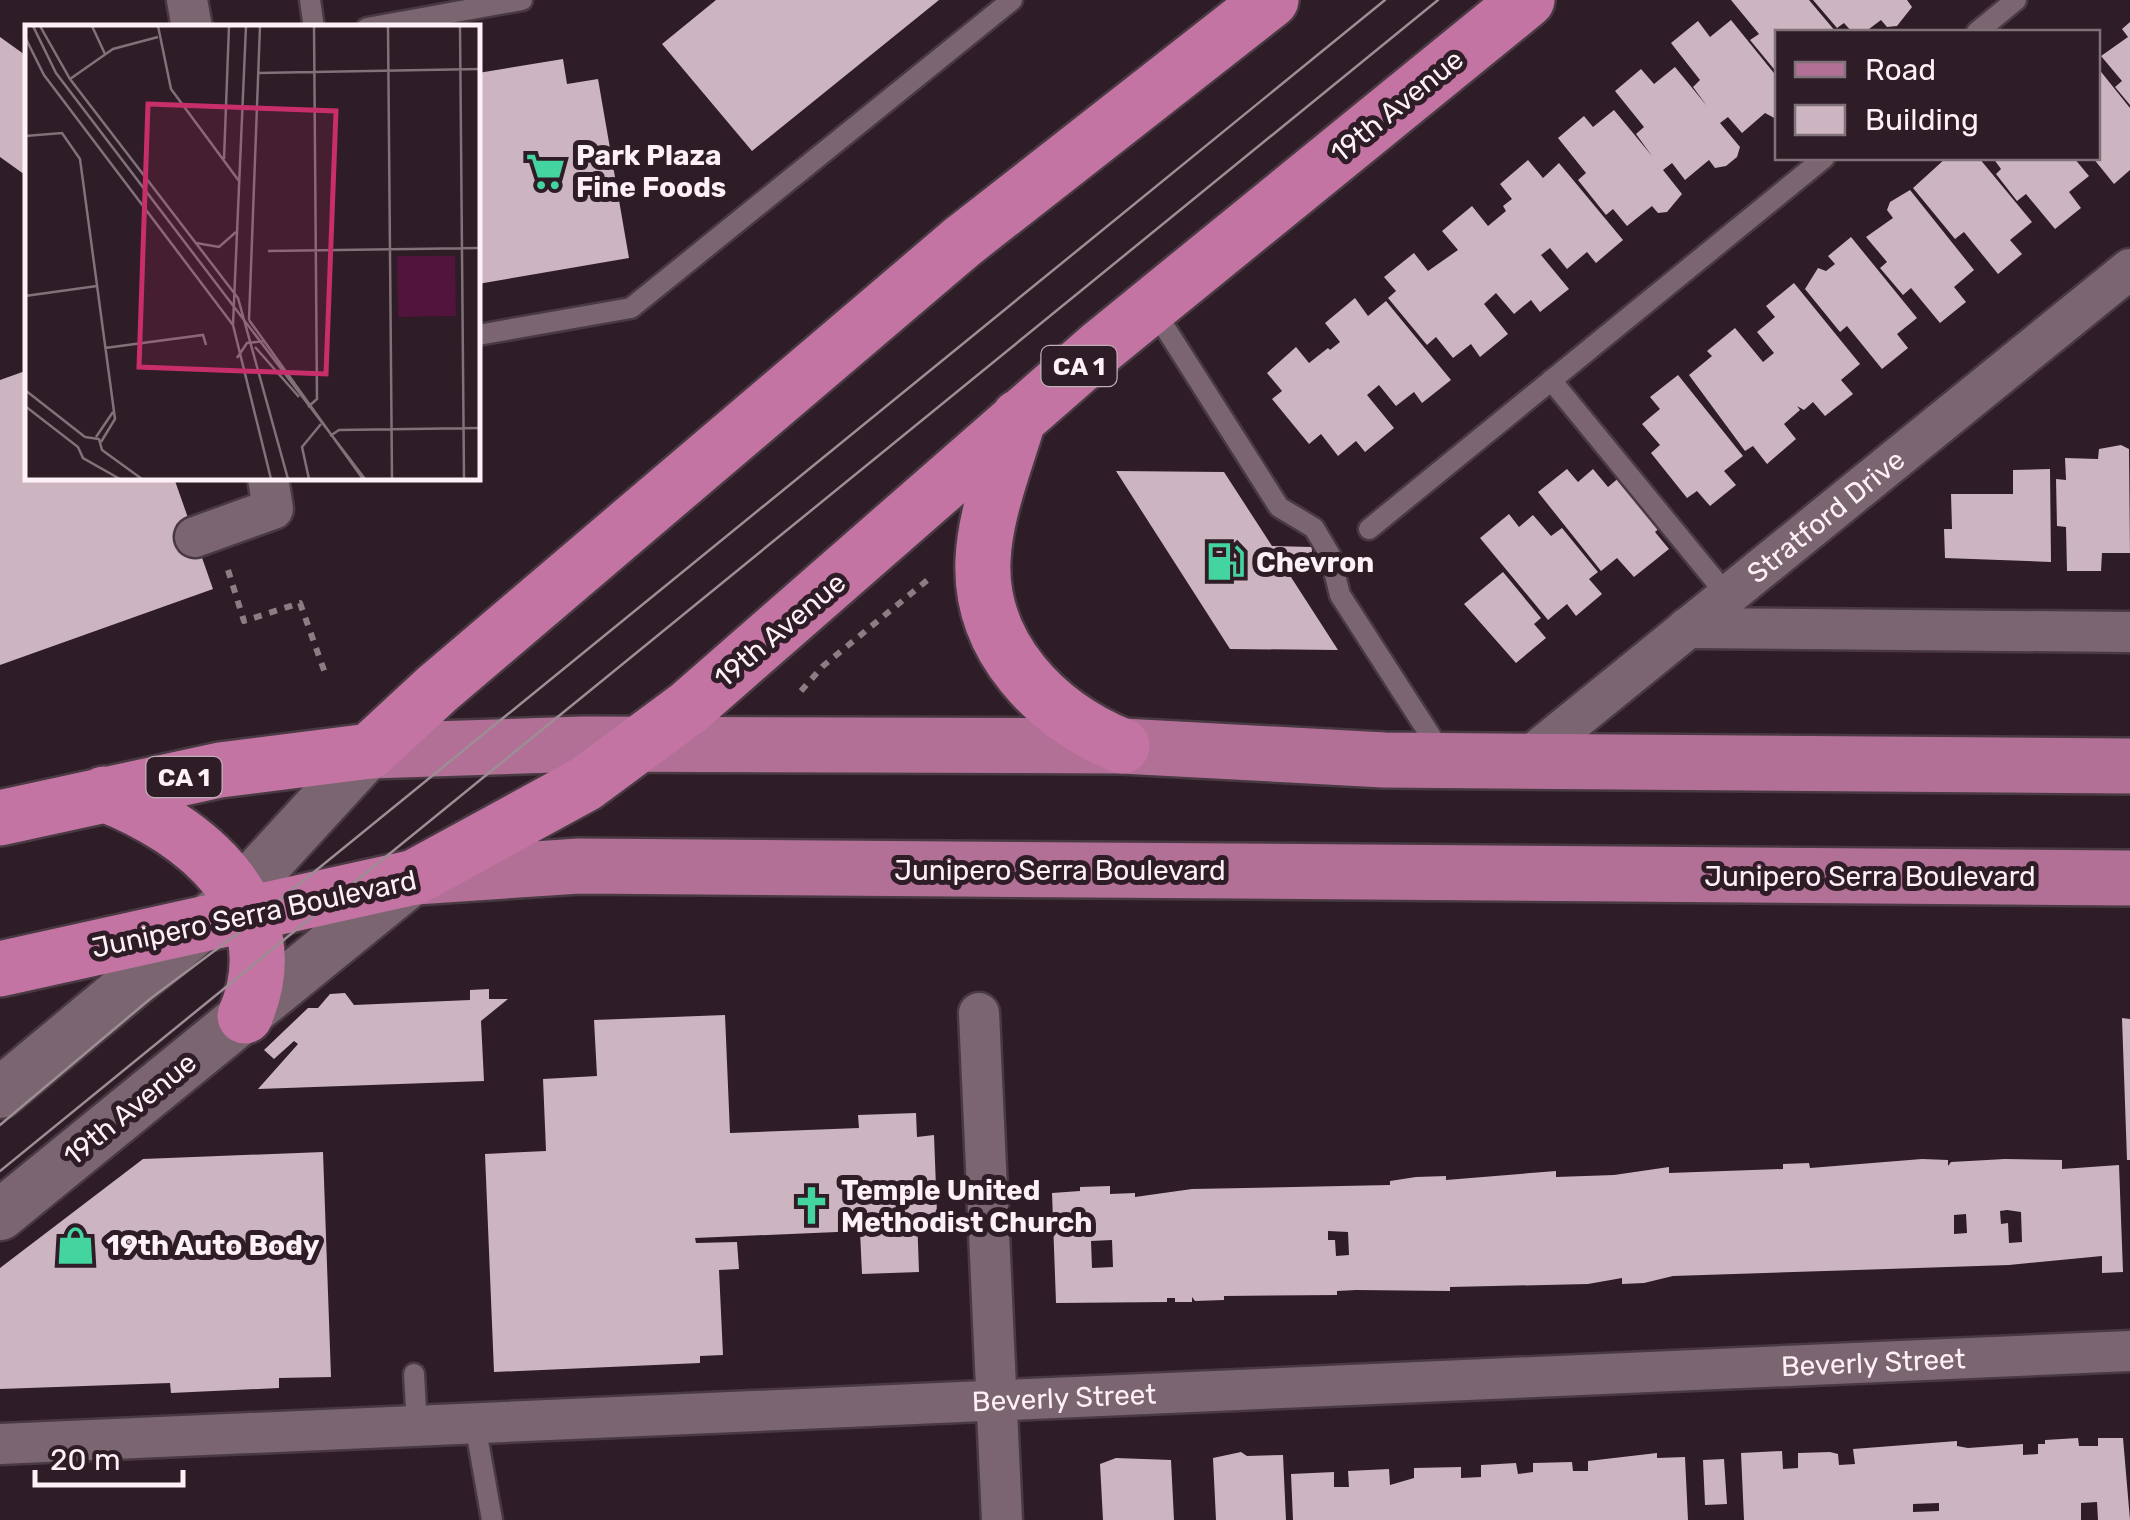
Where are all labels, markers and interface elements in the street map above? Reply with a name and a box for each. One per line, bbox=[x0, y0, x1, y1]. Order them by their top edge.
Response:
inset map bbox=[25, 25, 480, 480]
legend bbox=[1775, 30, 2100, 160]
street label: 19th Avenue bbox=[1324, 43, 1470, 169]
text: Road bbox=[1865, 52, 1936, 88]
text: Building bbox=[1865, 102, 1979, 138]
place label: Park Plaza Fine Foods bbox=[576, 139, 726, 204]
supermarket icon: Park Plaza Fine Foods bbox=[525, 150, 567, 192]
road number: CA 1 bbox=[1042, 346, 1116, 386]
street label: Stratford Drive bbox=[1740, 442, 1911, 590]
fuel station icon: Chevron bbox=[1205, 541, 1247, 583]
place label: Chevron bbox=[1256, 546, 1374, 579]
street label: 19th Avenue bbox=[708, 566, 852, 694]
road number: CA 1 bbox=[146, 757, 222, 797]
street label: Junipero Serra Boulevard bbox=[894, 854, 1226, 887]
street label: Junipero Serra Boulevard bbox=[1704, 860, 2036, 893]
street label: Junipero Serra Boulevard bbox=[88, 863, 420, 965]
street label: 19th Avenue bbox=[57, 1046, 203, 1172]
place label: Temple United Methodist Church bbox=[841, 1174, 1092, 1239]
church icon: Temple United Methodist Church bbox=[790, 1185, 832, 1227]
shop icon: 19th Auto Body bbox=[55, 1224, 97, 1266]
place label: 19th Auto Body bbox=[106, 1229, 320, 1262]
street label: Beverly Street bbox=[1780, 1342, 1966, 1383]
street label: Beverly Street bbox=[971, 1377, 1157, 1418]
scale bar bbox=[35, 1425, 182, 1487]
text: 20 m bbox=[50, 1442, 121, 1478]

